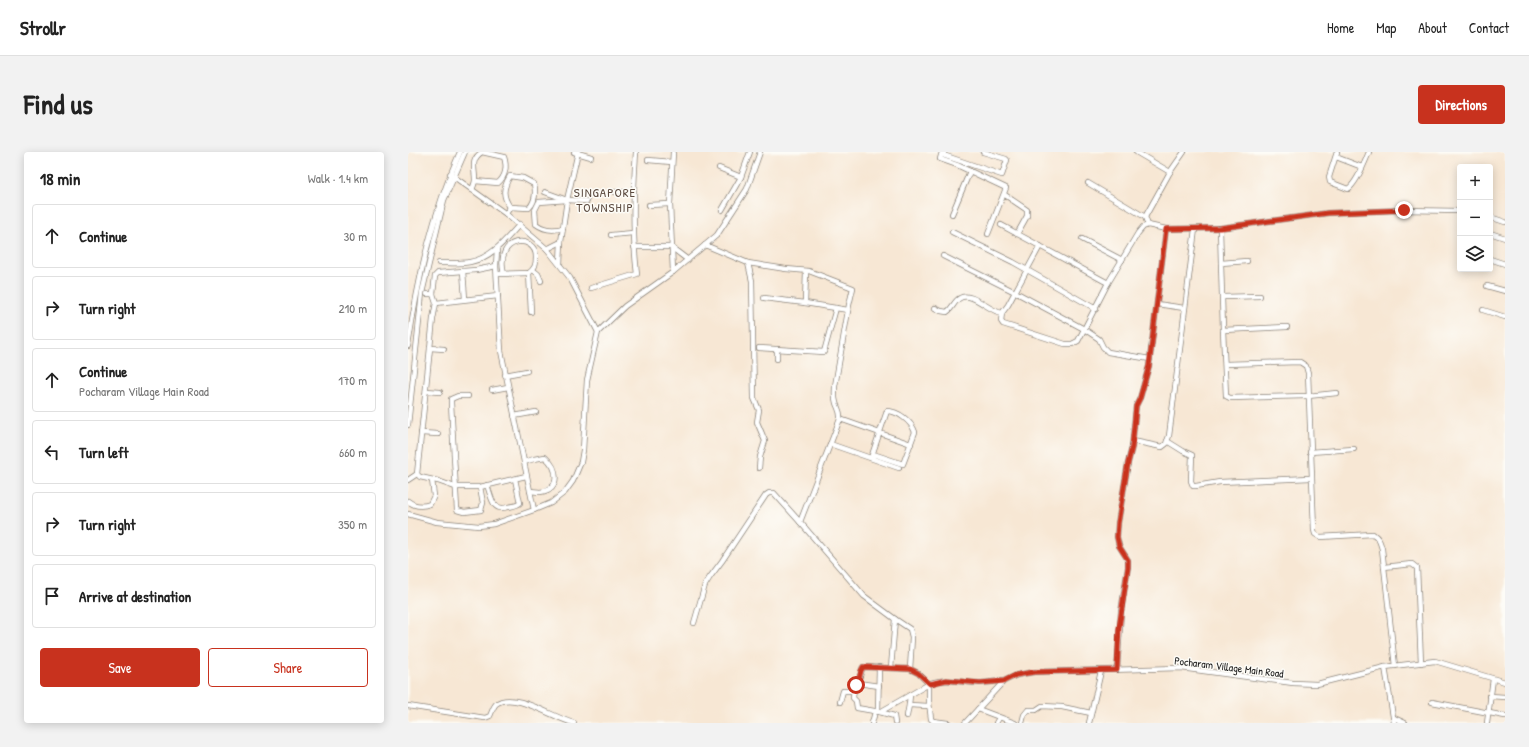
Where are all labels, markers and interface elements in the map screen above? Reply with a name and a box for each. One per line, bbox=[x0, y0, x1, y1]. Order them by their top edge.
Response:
text: Strollr bbox=[20, 15, 66, 41]
text: Home bbox=[1327, 18, 1354, 37]
text: Map bbox=[1376, 18, 1396, 37]
text: About bbox=[1418, 18, 1447, 37]
text: Contact bbox=[1469, 18, 1509, 37]
text: Find us bbox=[24, 85, 93, 123]
button: Directions bbox=[1418, 85, 1505, 124]
map controls bbox=[1457, 164, 1493, 272]
button: + bbox=[1457, 164, 1493, 200]
text: 18 min bbox=[40, 167, 81, 190]
text: Walk · 1.4 km bbox=[308, 169, 368, 187]
district label: SINGAPORE TOWNSHIP bbox=[574, 183, 636, 216]
button: − bbox=[1457, 200, 1493, 236]
route end bbox=[1395, 201, 1413, 219]
icon: ahead bbox=[41, 225, 63, 247]
text: Continue bbox=[79, 226, 127, 247]
text: 30 m bbox=[344, 227, 367, 245]
button: layers bbox=[1457, 236, 1493, 272]
icon: right bbox=[41, 297, 63, 319]
text: Turn right bbox=[79, 298, 135, 319]
text: 210 m bbox=[339, 299, 367, 317]
text: Continue bbox=[79, 361, 127, 382]
icon: ahead bbox=[41, 369, 63, 391]
text: 170 m bbox=[338, 371, 367, 389]
text: Pocharam Village Main Road bbox=[79, 382, 209, 400]
icon: left bbox=[41, 441, 63, 463]
text: Turn left bbox=[79, 442, 129, 463]
text: 660 m bbox=[339, 443, 367, 461]
icon: right bbox=[41, 513, 63, 535]
text: Turn right bbox=[79, 514, 135, 535]
text: 350 m bbox=[338, 515, 367, 533]
icon: arrive bbox=[41, 585, 63, 607]
text: Arrive at destination bbox=[79, 586, 191, 607]
button: Save bbox=[40, 648, 200, 687]
button: Share bbox=[208, 648, 368, 687]
street label: Pocharam Village Main Road bbox=[1174, 653, 1285, 681]
route start bbox=[847, 676, 865, 694]

